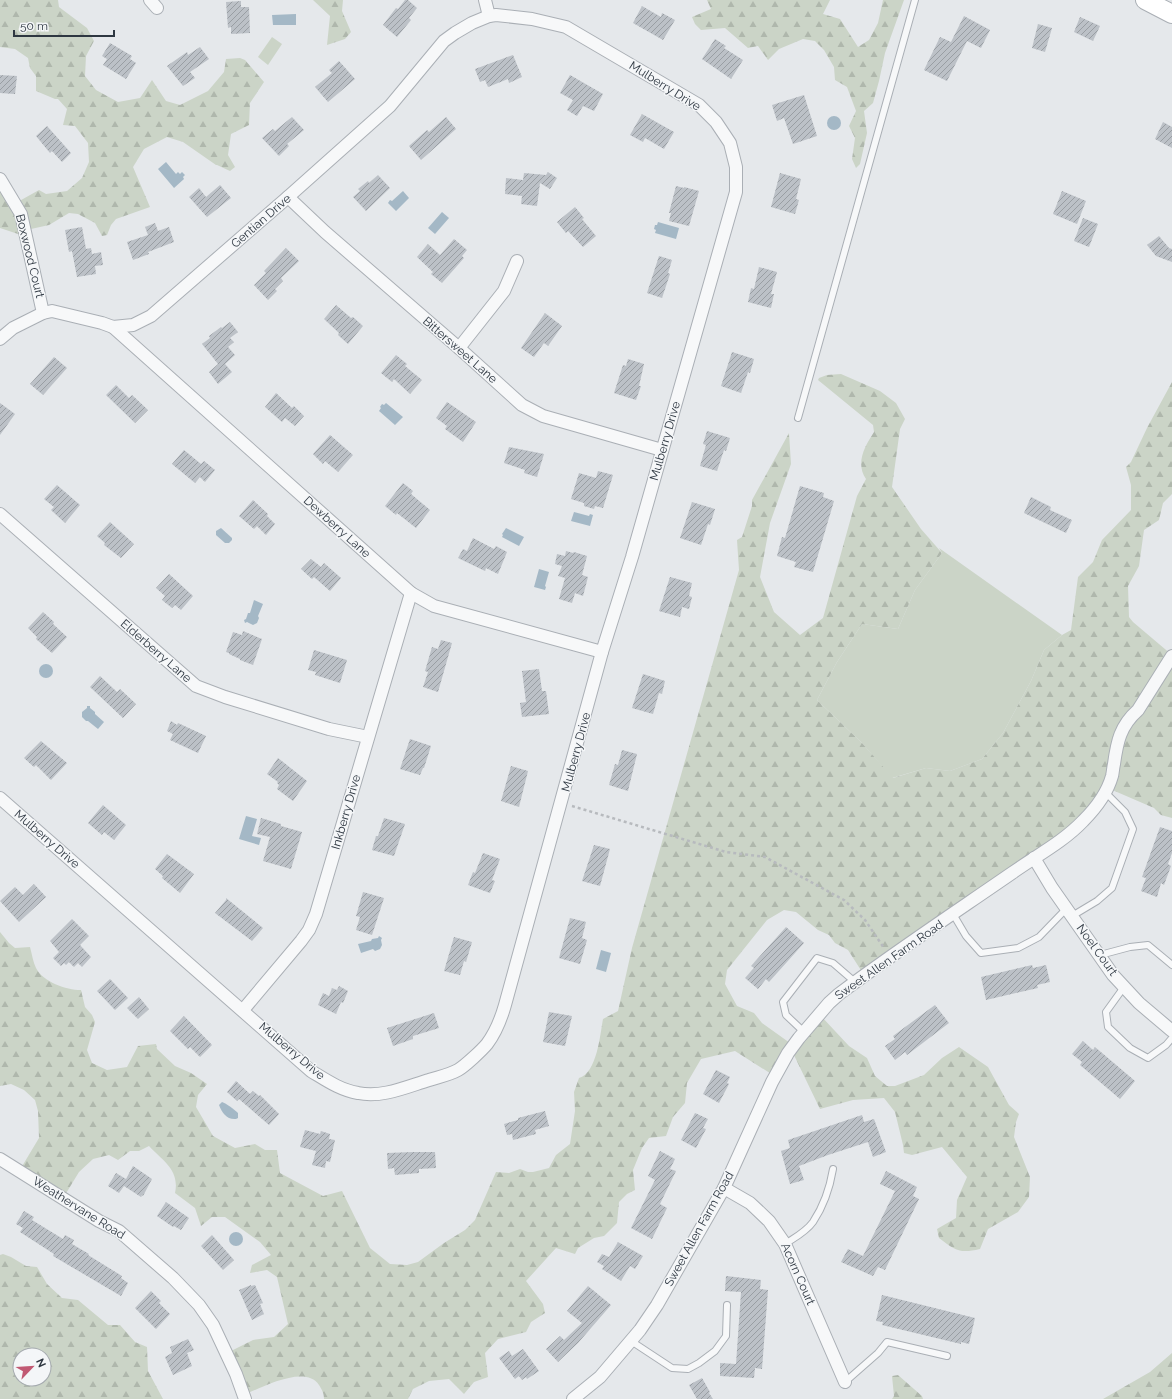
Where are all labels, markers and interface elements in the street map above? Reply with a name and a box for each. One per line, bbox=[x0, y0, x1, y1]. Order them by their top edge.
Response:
scale bar bbox=[14, 12, 114, 38]
text: 50 m bbox=[20, 19, 48, 33]
street label: Mulberry Drive bbox=[627, 58, 703, 114]
street label: Gentian Drive bbox=[228, 191, 294, 251]
street label: Boxwood Court bbox=[13, 213, 47, 299]
street label: Bittersweet Lane bbox=[420, 314, 500, 386]
street label: Mulberry Drive bbox=[647, 400, 683, 482]
street label: Dewberry Lane bbox=[301, 493, 373, 561]
street label: Elderberry Lane bbox=[118, 617, 194, 685]
street label: Mulberry Drive bbox=[559, 711, 593, 793]
street label: Inkberry Drive bbox=[329, 773, 363, 851]
street label: Mulberry Drive bbox=[12, 807, 82, 871]
street label: Sweet Allen Farm Road bbox=[832, 917, 946, 1003]
street label: Noel Court bbox=[1074, 922, 1120, 978]
street label: Mulberry Drive bbox=[256, 1019, 328, 1083]
street label: Sweet Allen Farm Road bbox=[662, 1169, 736, 1289]
street label: Weathervane Road bbox=[30, 1174, 128, 1242]
street label: Acorn Court bbox=[778, 1241, 818, 1307]
north arrow bbox=[12, 1347, 52, 1387]
text: N bbox=[33, 1356, 48, 1370]

